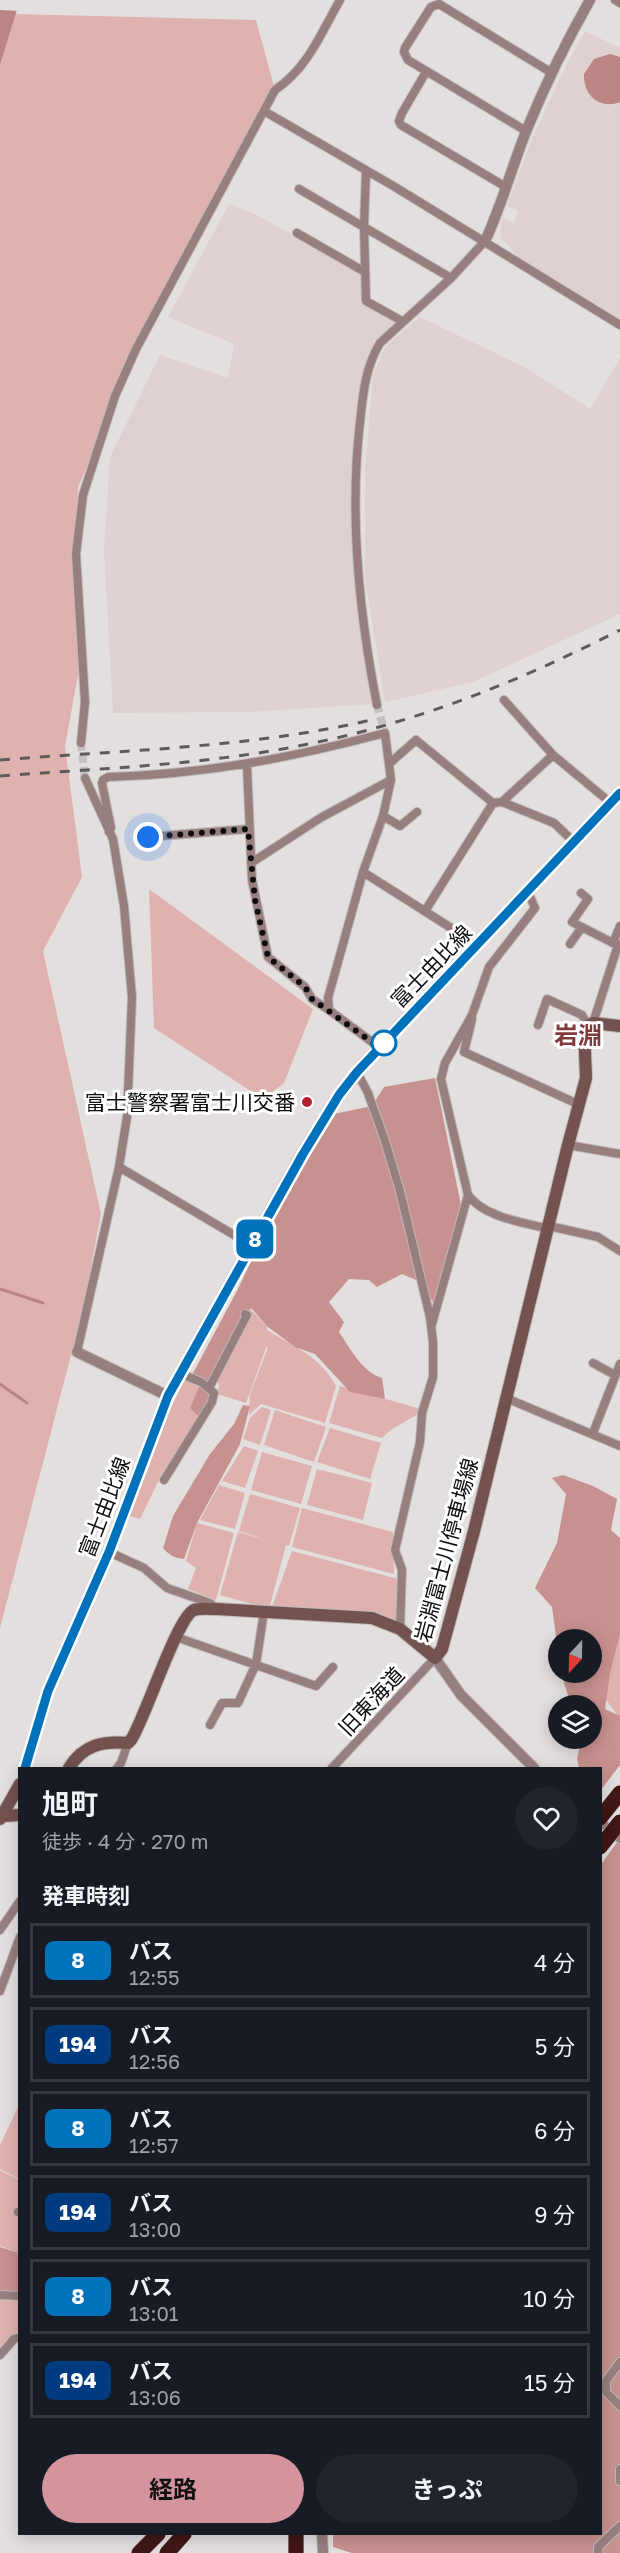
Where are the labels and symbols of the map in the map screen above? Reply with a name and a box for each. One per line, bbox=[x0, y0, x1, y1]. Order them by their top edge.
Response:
your location bbox=[133, 822, 163, 852]
street label: 富士由比線 bbox=[385, 919, 477, 1013]
district label: 岩淵 bbox=[554, 1020, 602, 1049]
unlabelled marker bbox=[371, 1030, 397, 1056]
place label: 富士警察署富士川交番 bbox=[85, 1089, 295, 1115]
marker: 富士警察署富士川交番 bbox=[300, 1095, 314, 1109]
line badge: 8 bbox=[236, 1220, 274, 1258]
street label: 富士由比線 bbox=[73, 1453, 135, 1561]
street label: 岩淵富士川停車場線 bbox=[409, 1455, 483, 1645]
north arrow bbox=[548, 1629, 602, 1683]
street label: 旧東海道 bbox=[333, 1661, 409, 1741]

